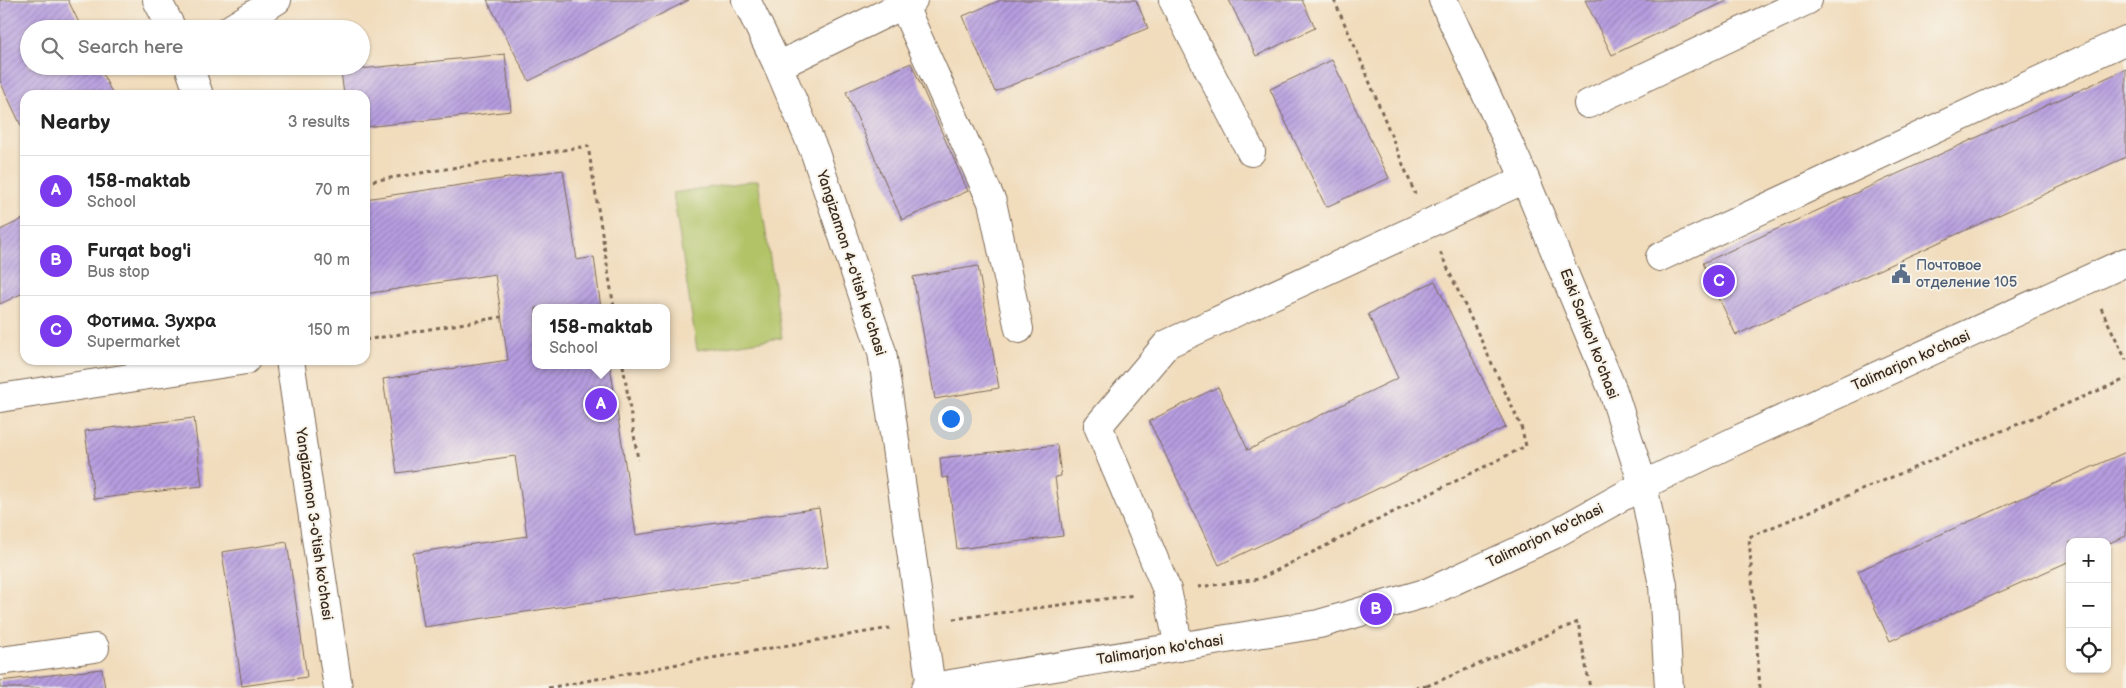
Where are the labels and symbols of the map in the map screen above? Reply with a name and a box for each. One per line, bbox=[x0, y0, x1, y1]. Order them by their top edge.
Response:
street label: Yangizamon 4-o'tish ko'chasi bbox=[812, 167, 890, 358]
place label: Почтовое отделение 105 bbox=[1916, 256, 2017, 292]
pin: C bbox=[1703, 262, 1735, 300]
public building icon: Почтовое отделение 105 bbox=[1890, 263, 1912, 285]
street label: Eski Sariko'l ko'chasi bbox=[1555, 266, 1623, 402]
street label: Talimarjon ko'chasi bbox=[1849, 326, 1973, 396]
pin: A bbox=[585, 385, 617, 423]
your location bbox=[938, 406, 964, 432]
street label: Yangizamon 3-o'tish ko'chasi bbox=[291, 426, 337, 621]
street label: Talimarjon ko'chasi bbox=[1483, 499, 1607, 573]
pin: B bbox=[1360, 590, 1392, 628]
street label: Talimarjon ko'chasi bbox=[1095, 631, 1225, 669]

